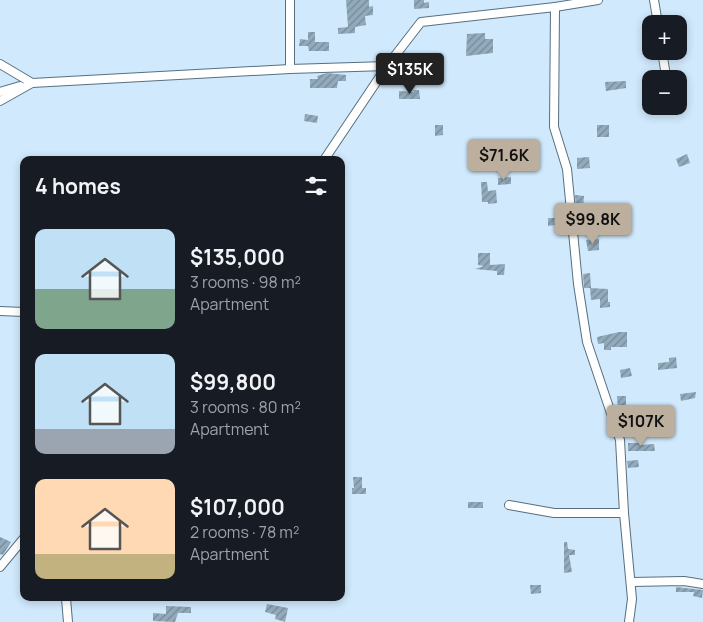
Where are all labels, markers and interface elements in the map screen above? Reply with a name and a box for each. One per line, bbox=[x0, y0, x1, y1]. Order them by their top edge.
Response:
map controls bbox=[642, 15, 687, 115]
button: + bbox=[642, 15, 687, 60]
pin: $135K bbox=[375, 52, 445, 95]
text: $135K bbox=[387, 58, 433, 80]
button: − bbox=[642, 70, 687, 115]
pin: $71.6K bbox=[463, 138, 545, 181]
text: $71.6K bbox=[479, 144, 529, 166]
text: 4 homes bbox=[35, 172, 121, 200]
icon: filters bbox=[302, 172, 330, 200]
pin: $99.8K bbox=[552, 202, 634, 245]
text: $99.8K bbox=[566, 208, 620, 230]
text: $135,000 bbox=[190, 243, 285, 271]
icon: home bbox=[75, 249, 135, 309]
text: 3 rooms · 98 m² bbox=[190, 271, 301, 293]
text: Apartment bbox=[190, 293, 269, 315]
text: $99,800 bbox=[190, 368, 276, 396]
icon: home bbox=[75, 374, 135, 434]
text: 3 rooms · 80 m² bbox=[190, 396, 301, 418]
pin: $107K bbox=[606, 404, 676, 447]
text: $107K bbox=[618, 410, 664, 432]
text: Apartment bbox=[190, 418, 269, 440]
text: $107,000 bbox=[190, 493, 285, 521]
icon: home bbox=[75, 499, 135, 559]
text: 2 rooms · 78 m² bbox=[190, 521, 299, 543]
text: Apartment bbox=[190, 543, 269, 565]

